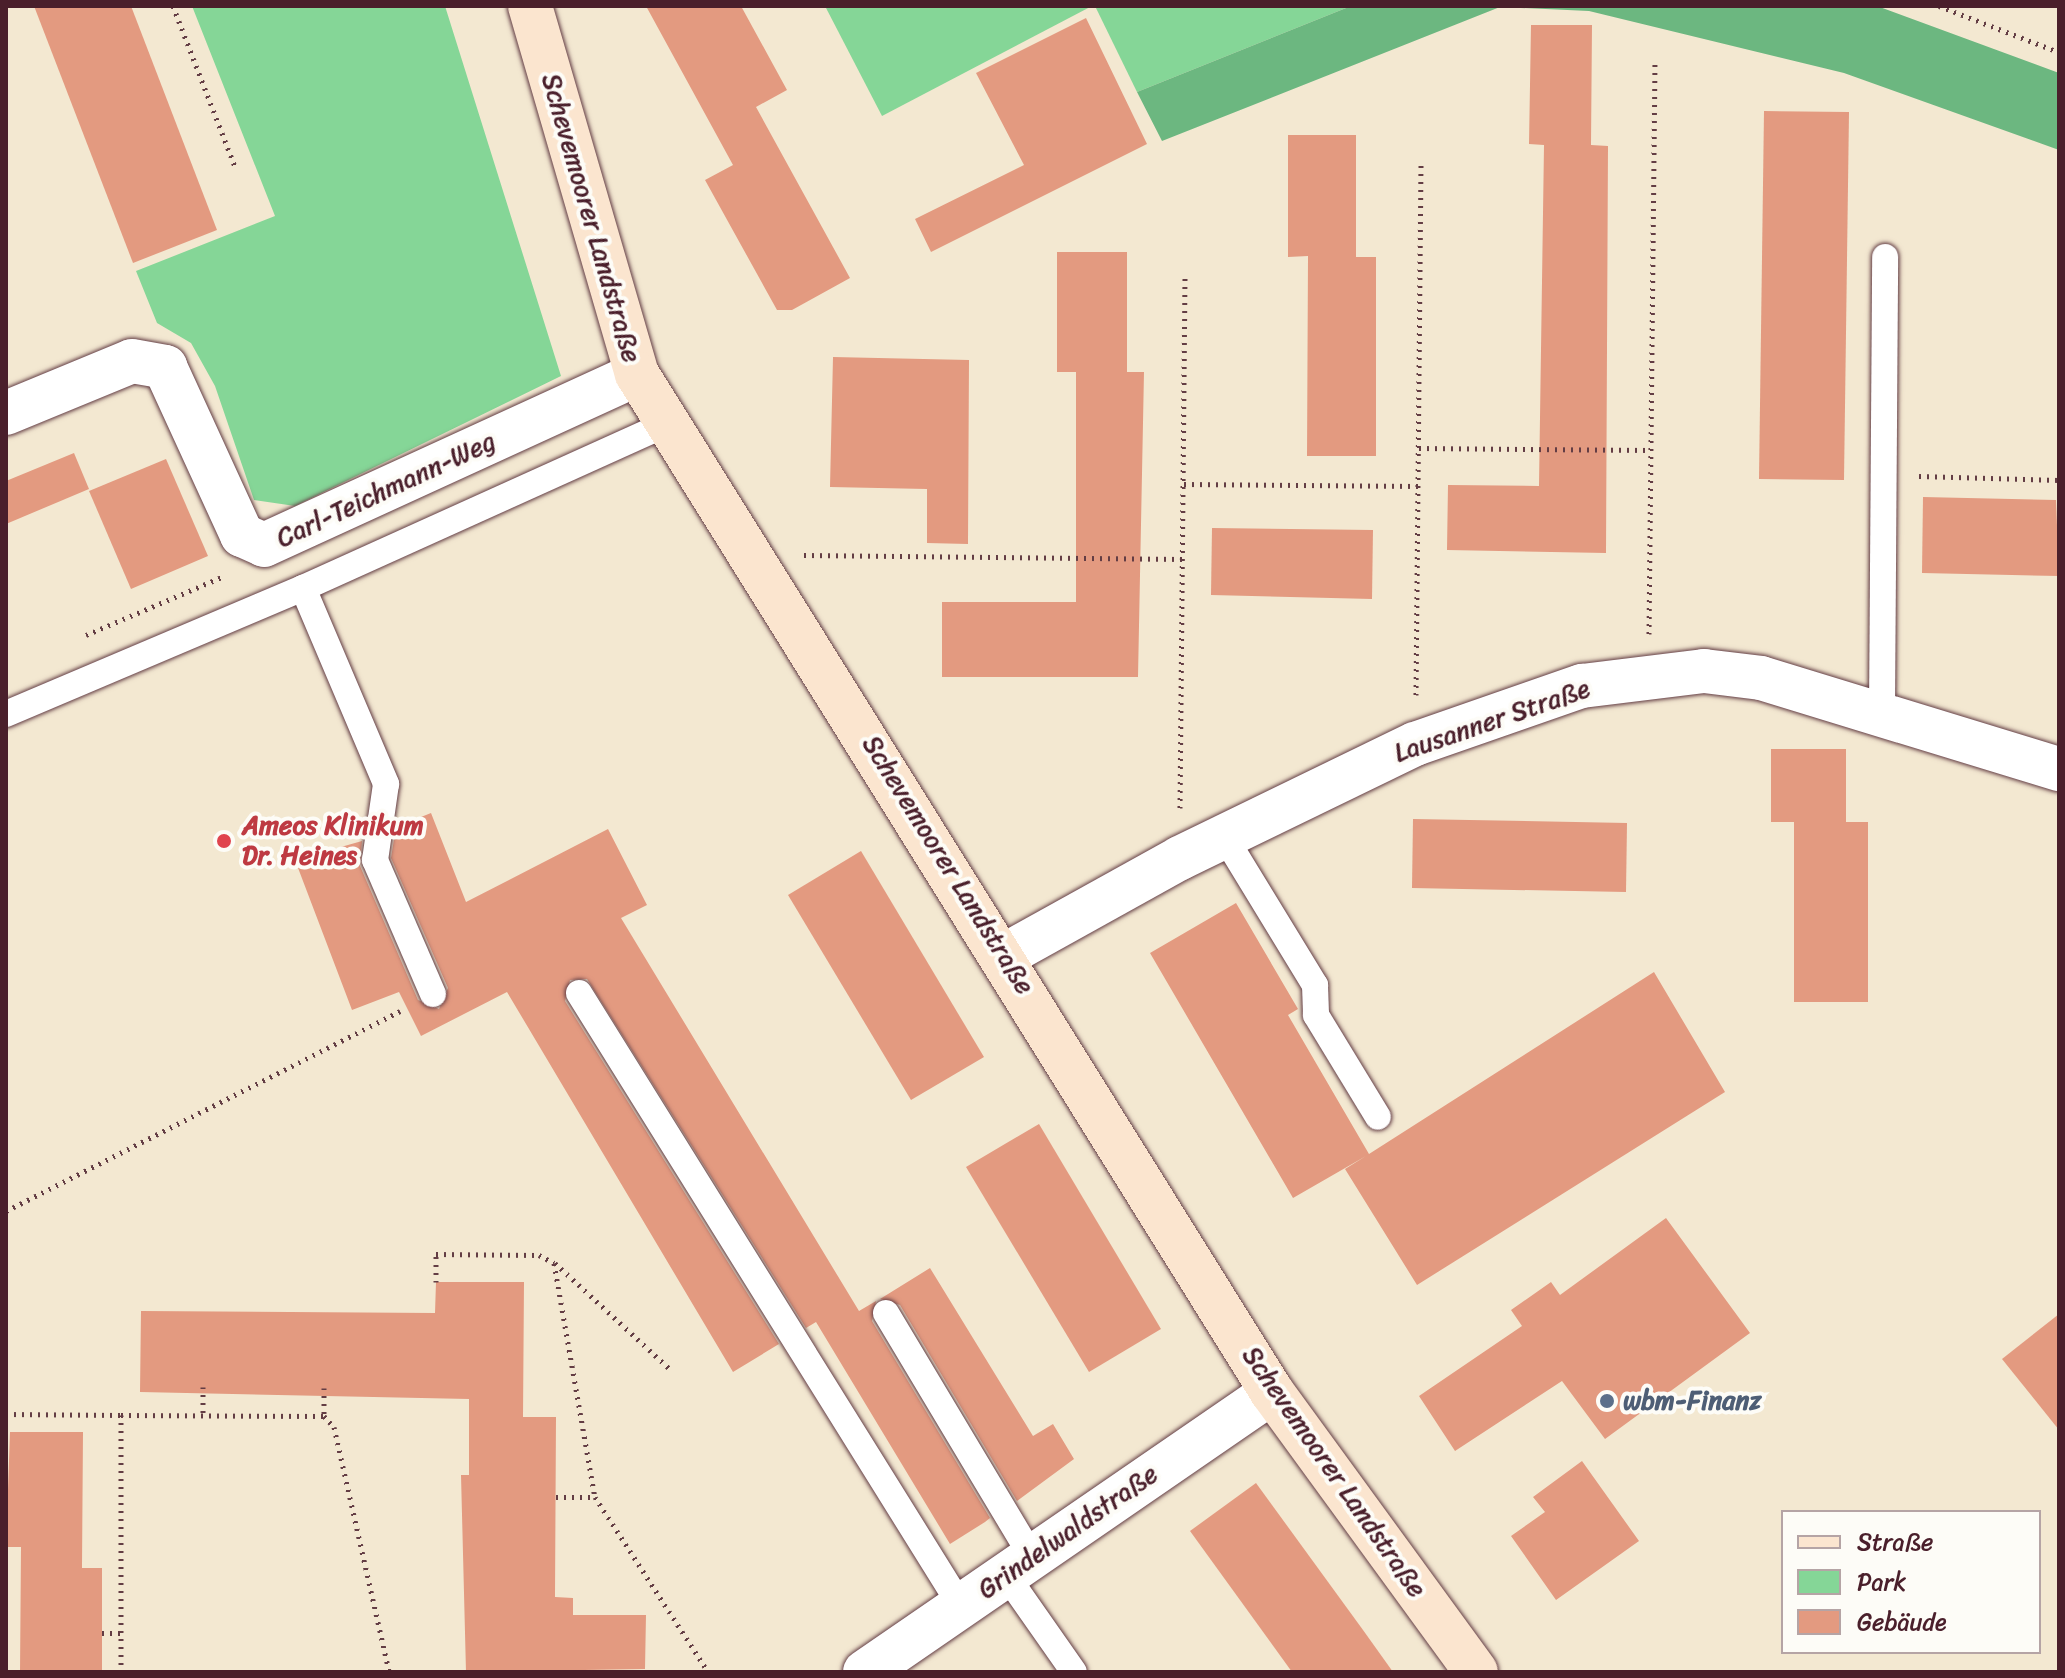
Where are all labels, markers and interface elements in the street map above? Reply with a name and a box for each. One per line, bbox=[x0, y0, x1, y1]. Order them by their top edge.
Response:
street label: Schevemoorer Landstraße bbox=[535, 70, 647, 366]
street label: Carl-Teichmann-Weg bbox=[272, 426, 500, 554]
street label: Lausanner Straße bbox=[1390, 673, 1594, 769]
street label: Schevemoorer Landstraße bbox=[856, 730, 1040, 1000]
place label: Ameos Klinikum Dr. Heines bbox=[242, 810, 424, 872]
marker: Ameos Klinikum Dr. Heines bbox=[213, 830, 235, 852]
street label: Schevemoorer Landstraße bbox=[1236, 1341, 1432, 1603]
place label: wbm-Finanz bbox=[1623, 1385, 1762, 1417]
marker: wbm-Finanz bbox=[1598, 1392, 1616, 1410]
street label: Grindelwaldstraße bbox=[972, 1458, 1164, 1606]
legend bbox=[1781, 1510, 2041, 1654]
text: Straße bbox=[1857, 1521, 1933, 1563]
text: Park bbox=[1857, 1561, 1906, 1603]
text: Gebäude bbox=[1857, 1601, 1947, 1643]

